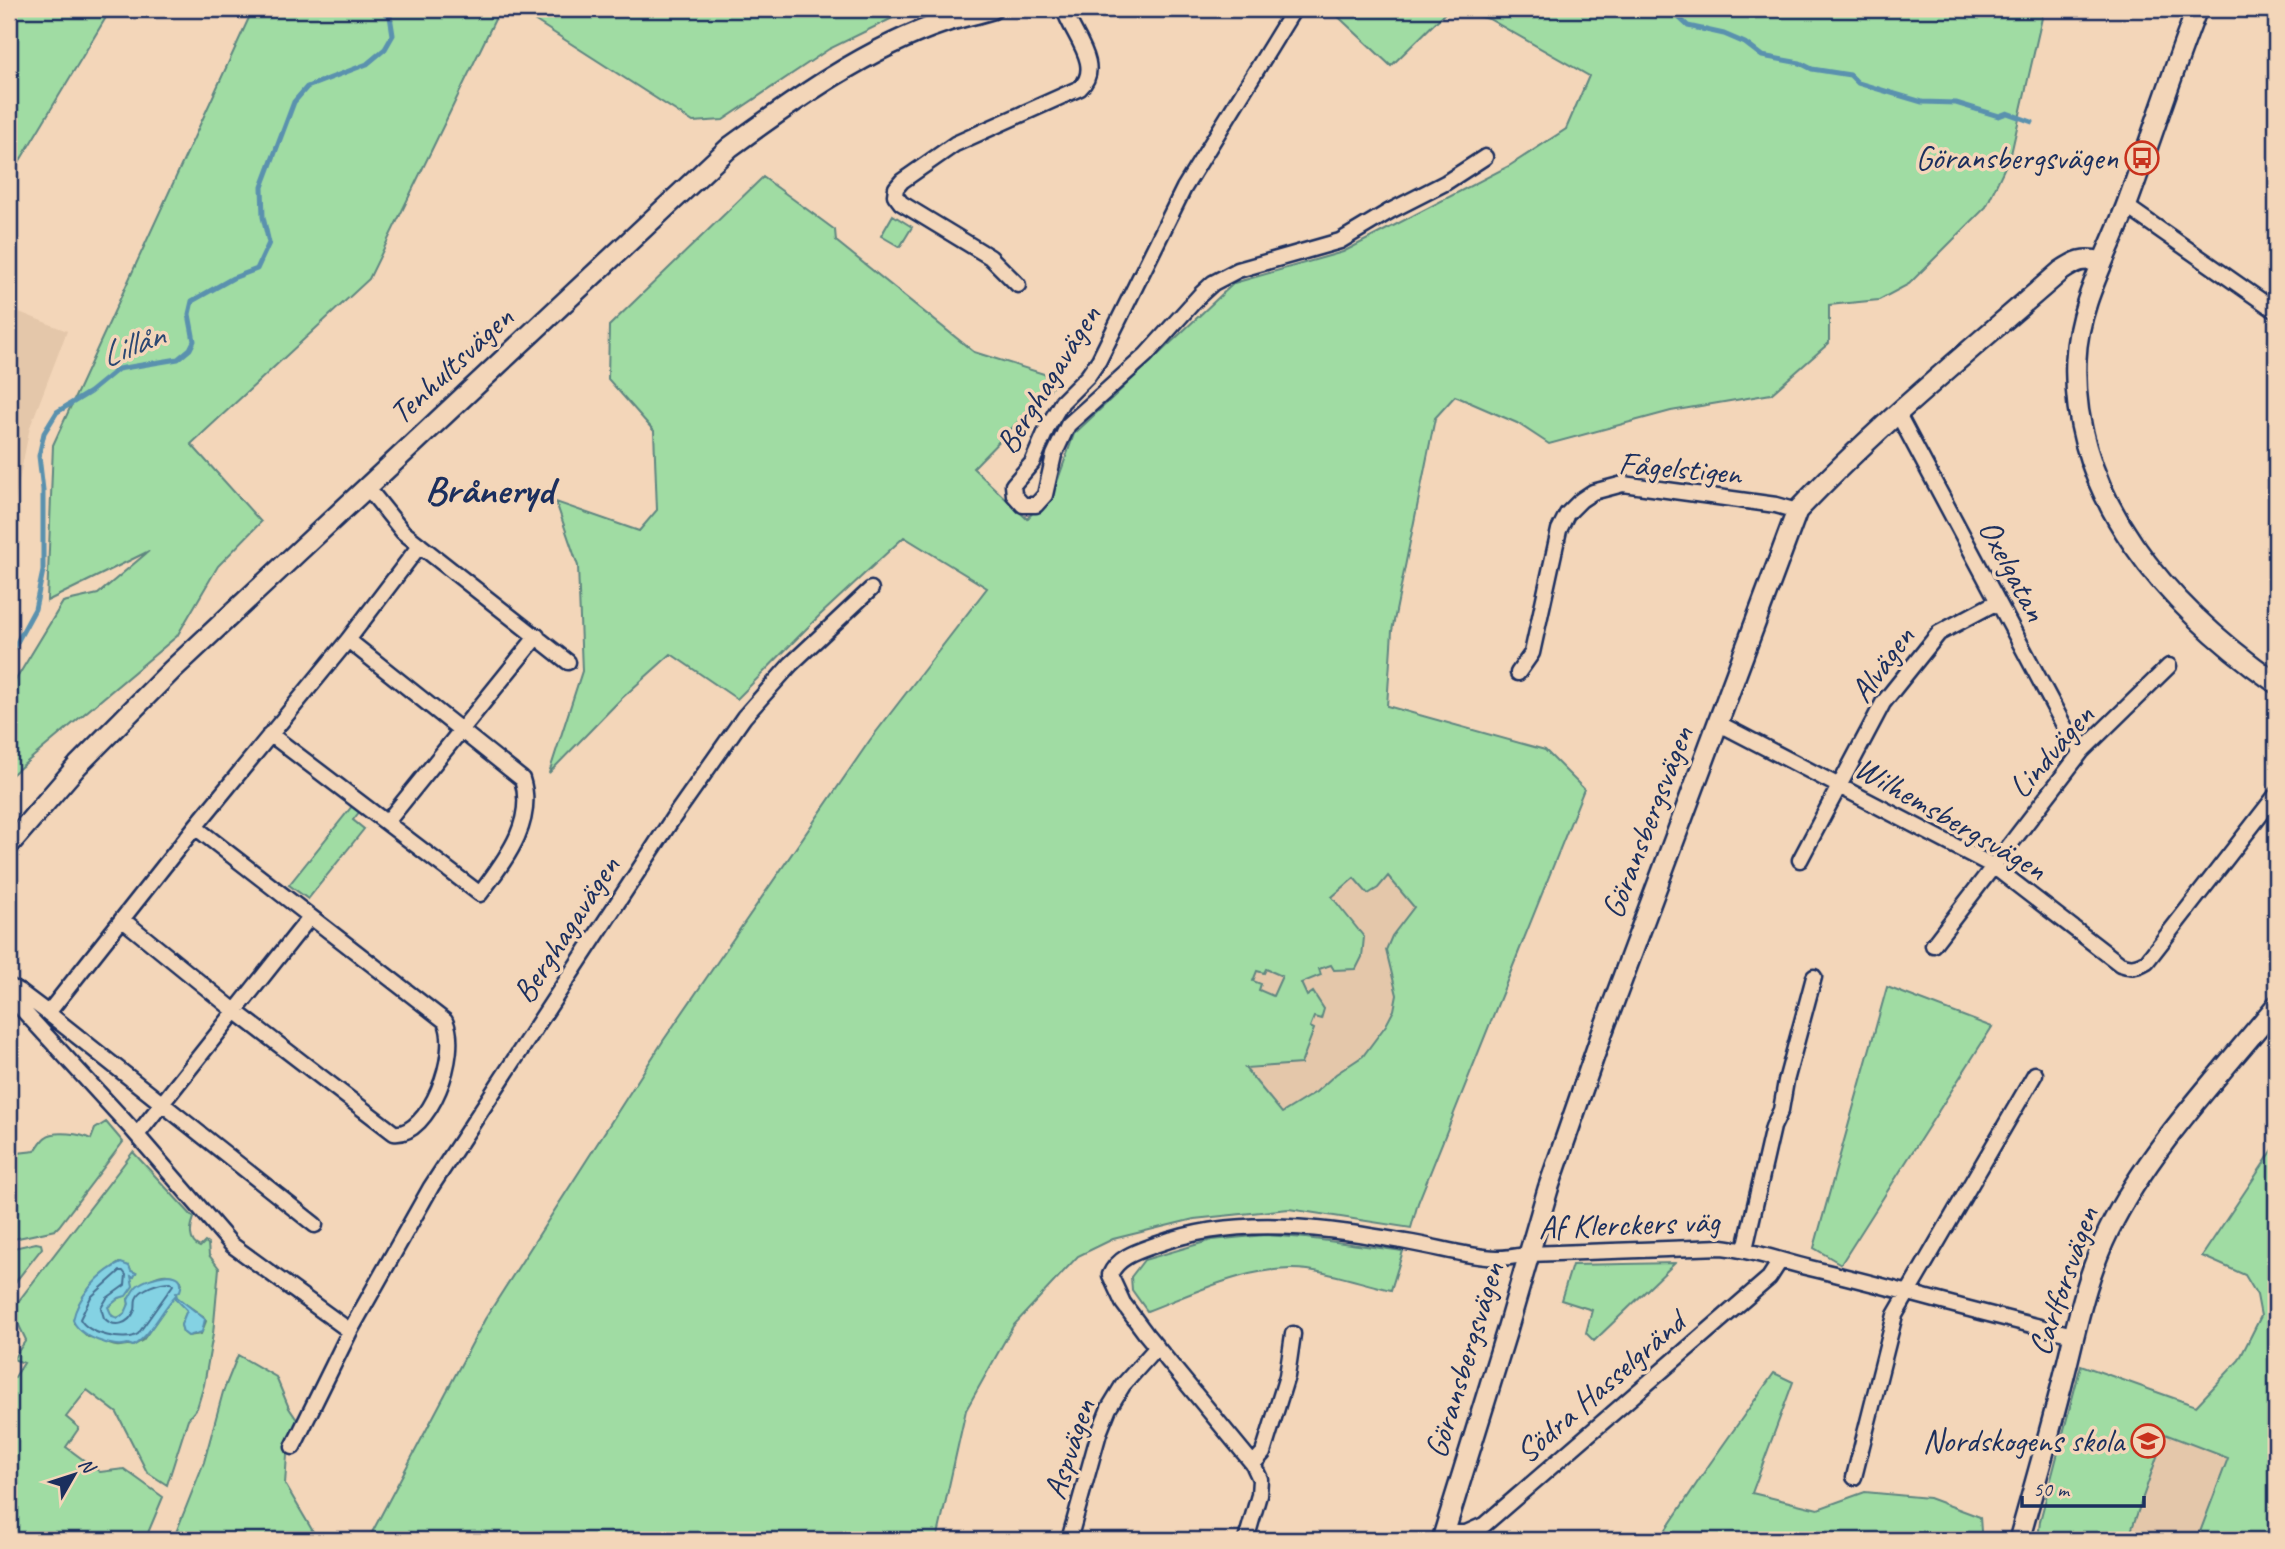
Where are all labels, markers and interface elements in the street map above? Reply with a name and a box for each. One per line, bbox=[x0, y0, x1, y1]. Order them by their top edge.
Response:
place label: Göransbergsvägen bbox=[1915, 137, 2118, 179]
bus stop icon: Göransbergsvägen bbox=[2123, 139, 2161, 177]
street label: Tenhultsvägen bbox=[380, 297, 522, 433]
street label: Berghagavägen bbox=[986, 297, 1110, 461]
water label: Lillån bbox=[94, 312, 172, 378]
street label: Fågelstigen bbox=[1617, 442, 1745, 494]
district label: Bråneryd bbox=[425, 465, 560, 515]
street label: Oxelgatan bbox=[1969, 512, 2057, 628]
street label: Alvägen bbox=[1840, 617, 1924, 711]
street label: Lindvägen bbox=[1999, 695, 2103, 807]
street label: Göransbergsvägen bbox=[1591, 720, 1703, 924]
street label: Wilhemsbergsvägen bbox=[1848, 746, 2055, 890]
street label: Berghagavägen bbox=[503, 847, 629, 1011]
street label: Af Klerckers väg bbox=[1538, 1200, 1722, 1248]
street label: Carlforsvägen bbox=[2018, 1201, 2108, 1361]
street label: Göransbergsvägen bbox=[1414, 1257, 1514, 1463]
street label: Södra Hasselgränd bbox=[1506, 1299, 1697, 1472]
street label: Aspvägen bbox=[1033, 1394, 1105, 1504]
place label: Nordskogens skola bbox=[1923, 1420, 2126, 1462]
school or university icon: Nordskogens skola bbox=[2129, 1422, 2167, 1460]
north arrow bbox=[38, 1440, 108, 1510]
text: N bbox=[73, 1453, 101, 1480]
scale bar bbox=[2022, 1465, 2145, 1509]
text: 50 m bbox=[2033, 1476, 2071, 1502]

